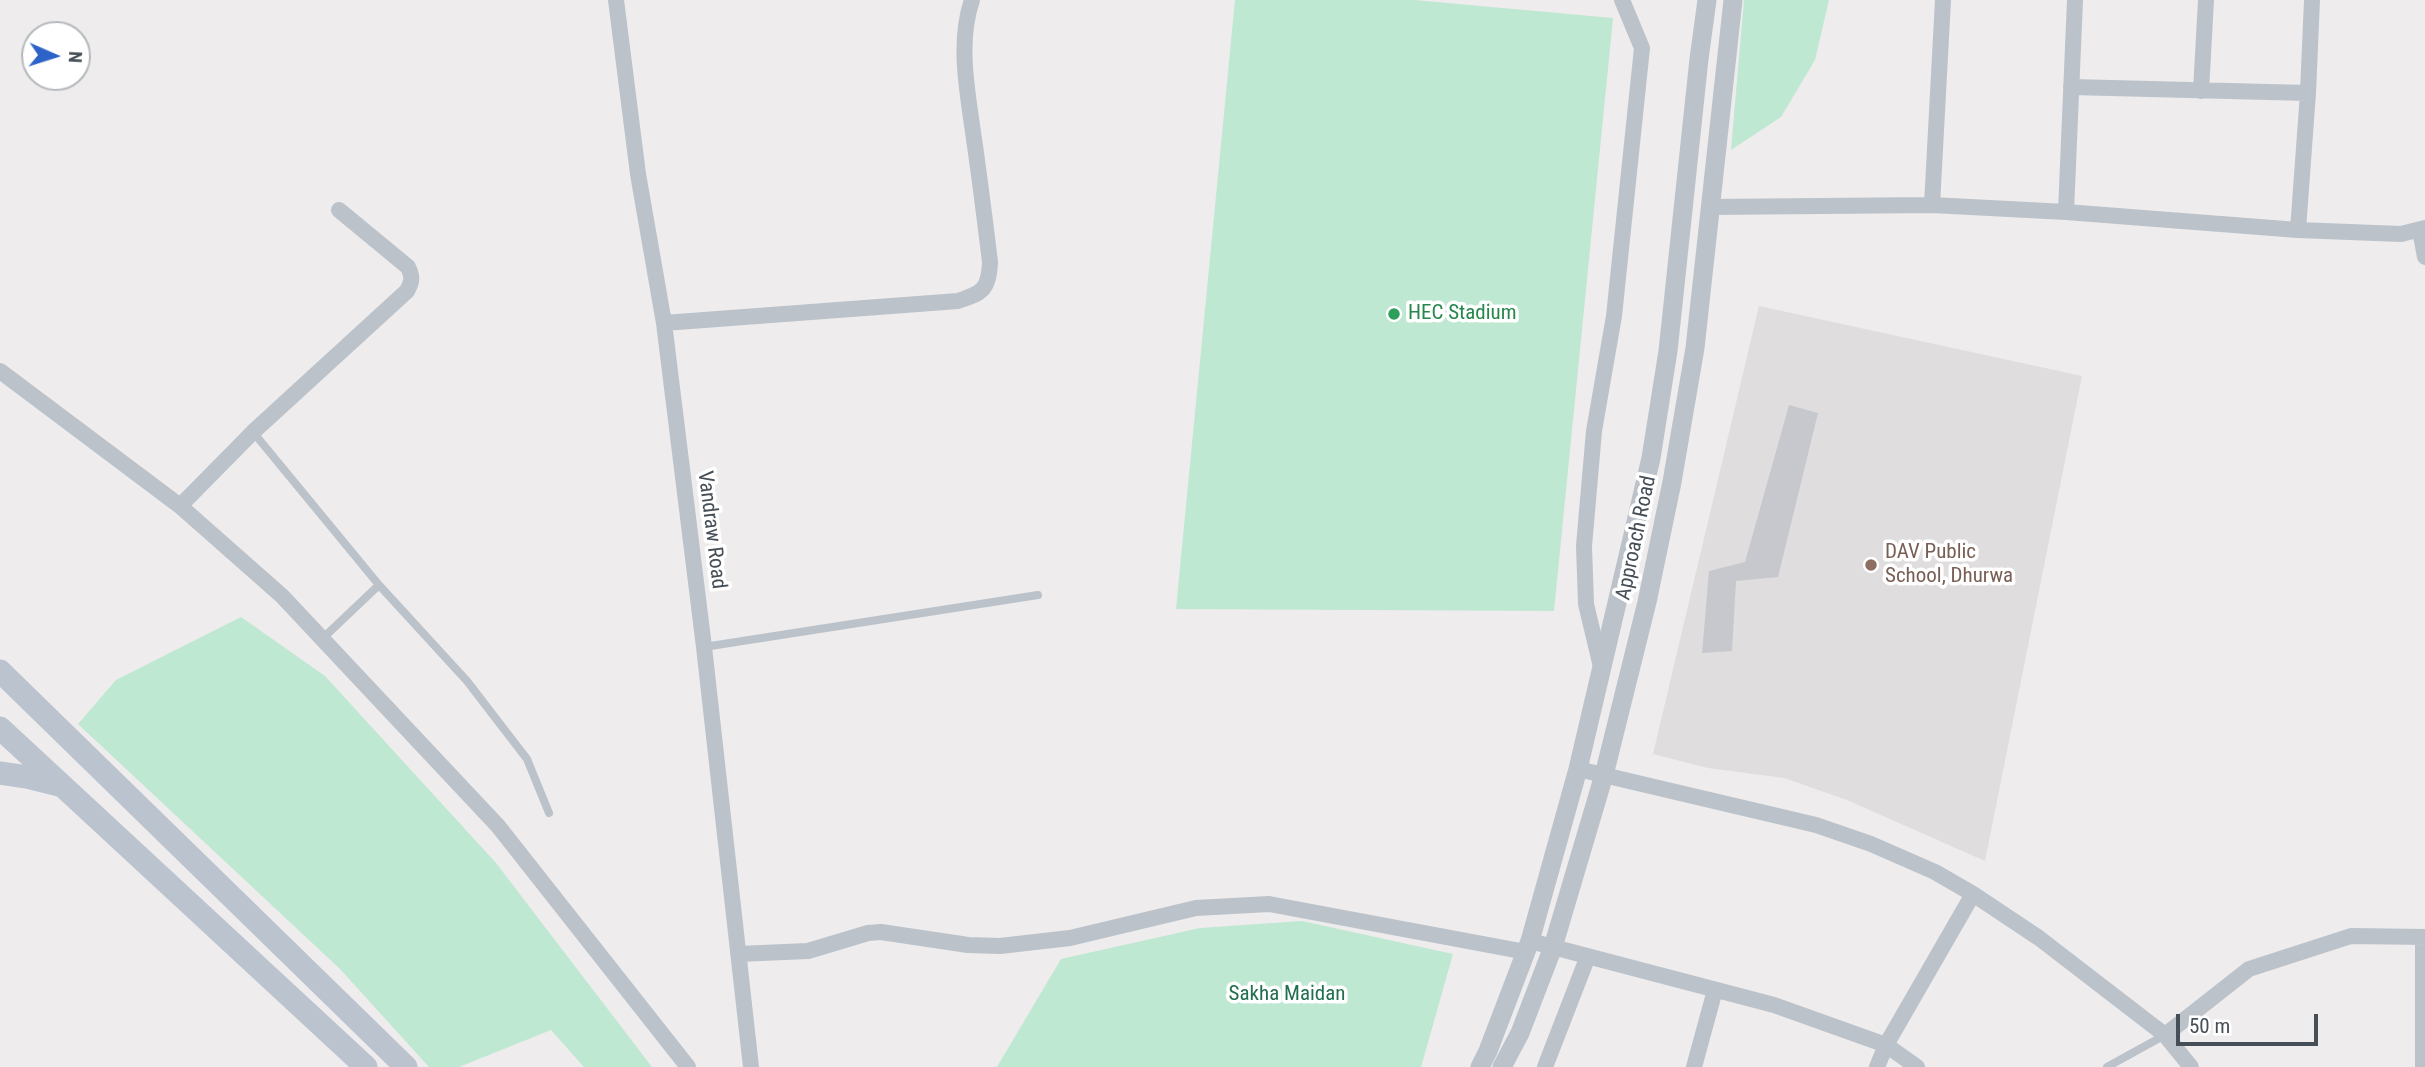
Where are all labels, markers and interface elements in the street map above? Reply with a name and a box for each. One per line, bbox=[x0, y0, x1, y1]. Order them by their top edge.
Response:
north arrow bbox=[21, 21, 91, 91]
text: N bbox=[64, 51, 87, 63]
place label: HEC Stadium bbox=[1408, 301, 1517, 327]
marker: HEC Stadium bbox=[1386, 306, 1402, 322]
street label: Vandraw Road bbox=[691, 470, 731, 590]
street label: Approach Road bbox=[1612, 474, 1662, 602]
place label: DAV Public School, Dhurwa bbox=[1885, 540, 2013, 590]
marker: DAV Public School, Dhurwa bbox=[1863, 557, 1879, 573]
park label: Sakha Maidan bbox=[1229, 982, 1345, 1008]
scale bar bbox=[2180, 1000, 2322, 1044]
text: 50 m bbox=[2189, 1014, 2230, 1038]

